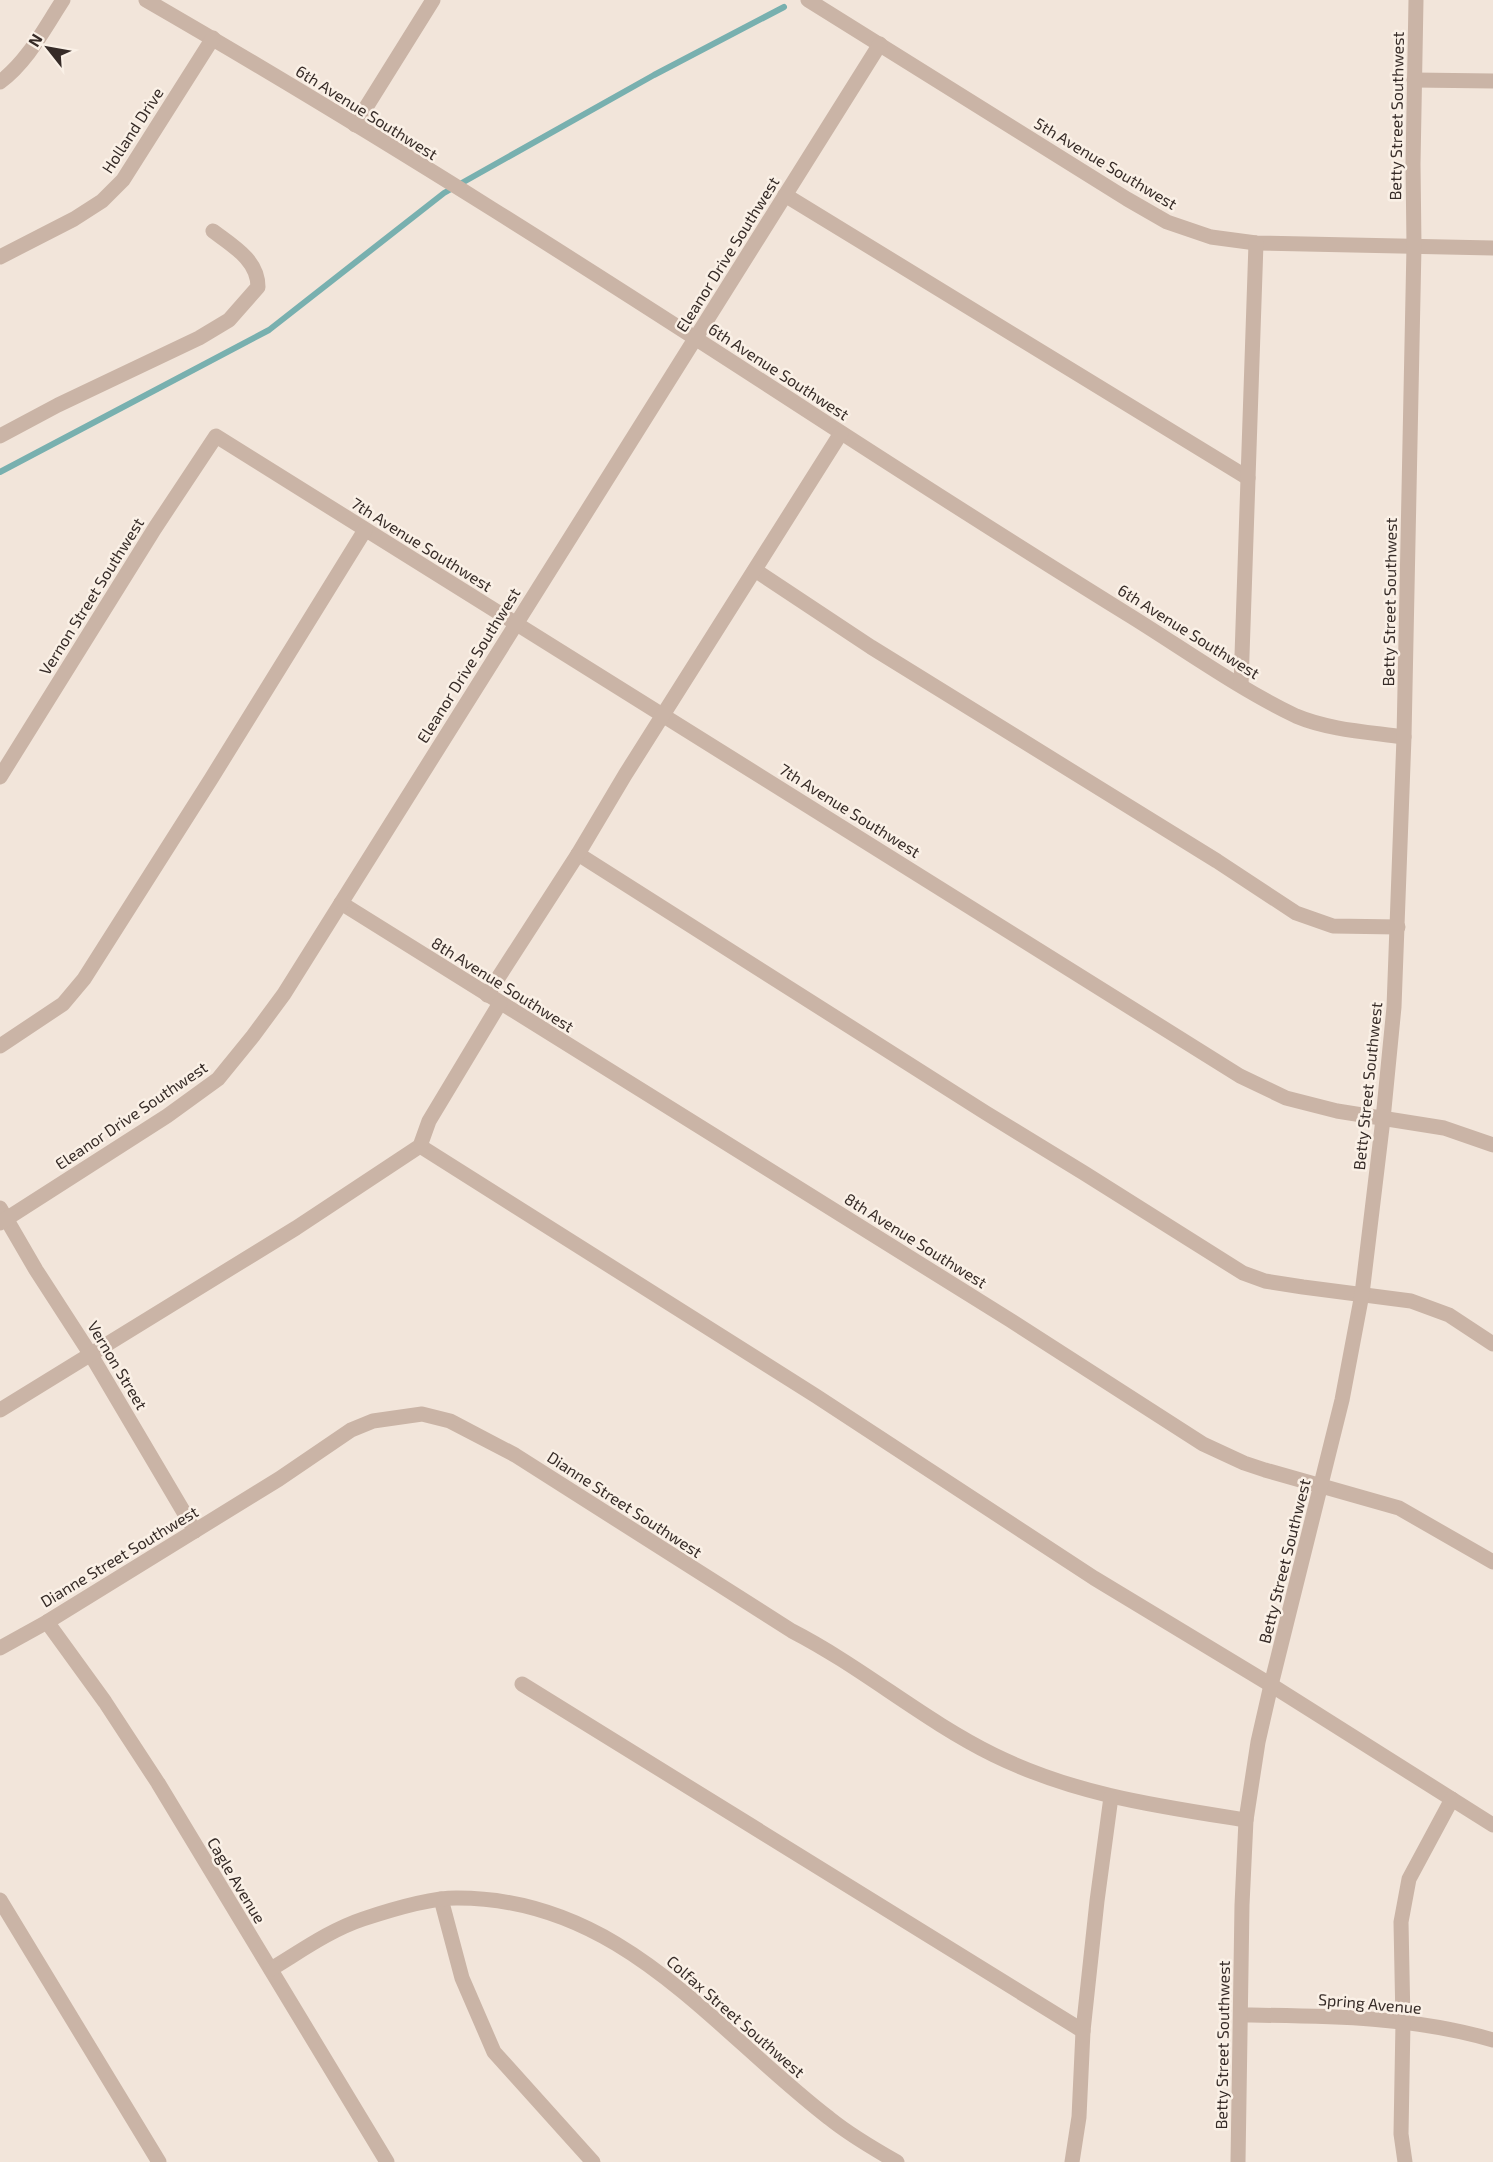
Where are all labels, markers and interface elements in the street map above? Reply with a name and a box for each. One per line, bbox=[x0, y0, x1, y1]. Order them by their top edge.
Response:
north arrow bbox=[18, 18, 78, 78]
text: N bbox=[24, 30, 46, 50]
street label: Betty Street Southwest bbox=[1385, 31, 1407, 201]
street label: 6th Avenue Southwest bbox=[293, 61, 441, 163]
street label: Holland Drive bbox=[97, 84, 167, 176]
street label: 5th Avenue Southwest bbox=[1031, 113, 1181, 213]
street label: Eleanor Drive Southwest bbox=[671, 173, 783, 335]
street label: 6th Avenue Southwest bbox=[705, 319, 853, 423]
street label: 7th Avenue Southwest bbox=[348, 493, 496, 595]
street label: Vernon Street Southwest bbox=[35, 514, 147, 678]
street label: Betty Street Southwest bbox=[1378, 517, 1400, 687]
street label: 6th Avenue Southwest bbox=[1115, 580, 1263, 682]
street label: Eleanor Drive Southwest bbox=[412, 584, 524, 746]
street label: 7th Avenue Southwest bbox=[776, 759, 924, 861]
street label: 8th Avenue Southwest bbox=[428, 932, 578, 1036]
street label: Betty Street Southwest bbox=[1349, 1001, 1385, 1171]
street label: Eleanor Drive Southwest bbox=[51, 1057, 211, 1173]
street label: 8th Avenue Southwest bbox=[841, 1188, 991, 1292]
street label: Vernon Street bbox=[84, 1317, 152, 1413]
street label: Dianne Street Southwest bbox=[544, 1447, 706, 1561]
street label: Betty Street Southwest bbox=[1254, 1477, 1314, 1645]
street label: Dianne Street Southwest bbox=[37, 1501, 201, 1611]
street label: Cagle Avenue bbox=[204, 1834, 270, 1926]
street label: Colfax Street Southwest bbox=[663, 1951, 809, 2081]
street label: Betty Street Southwest bbox=[1211, 1960, 1233, 2130]
street label: Spring Avenue bbox=[1318, 1989, 1422, 2017]

